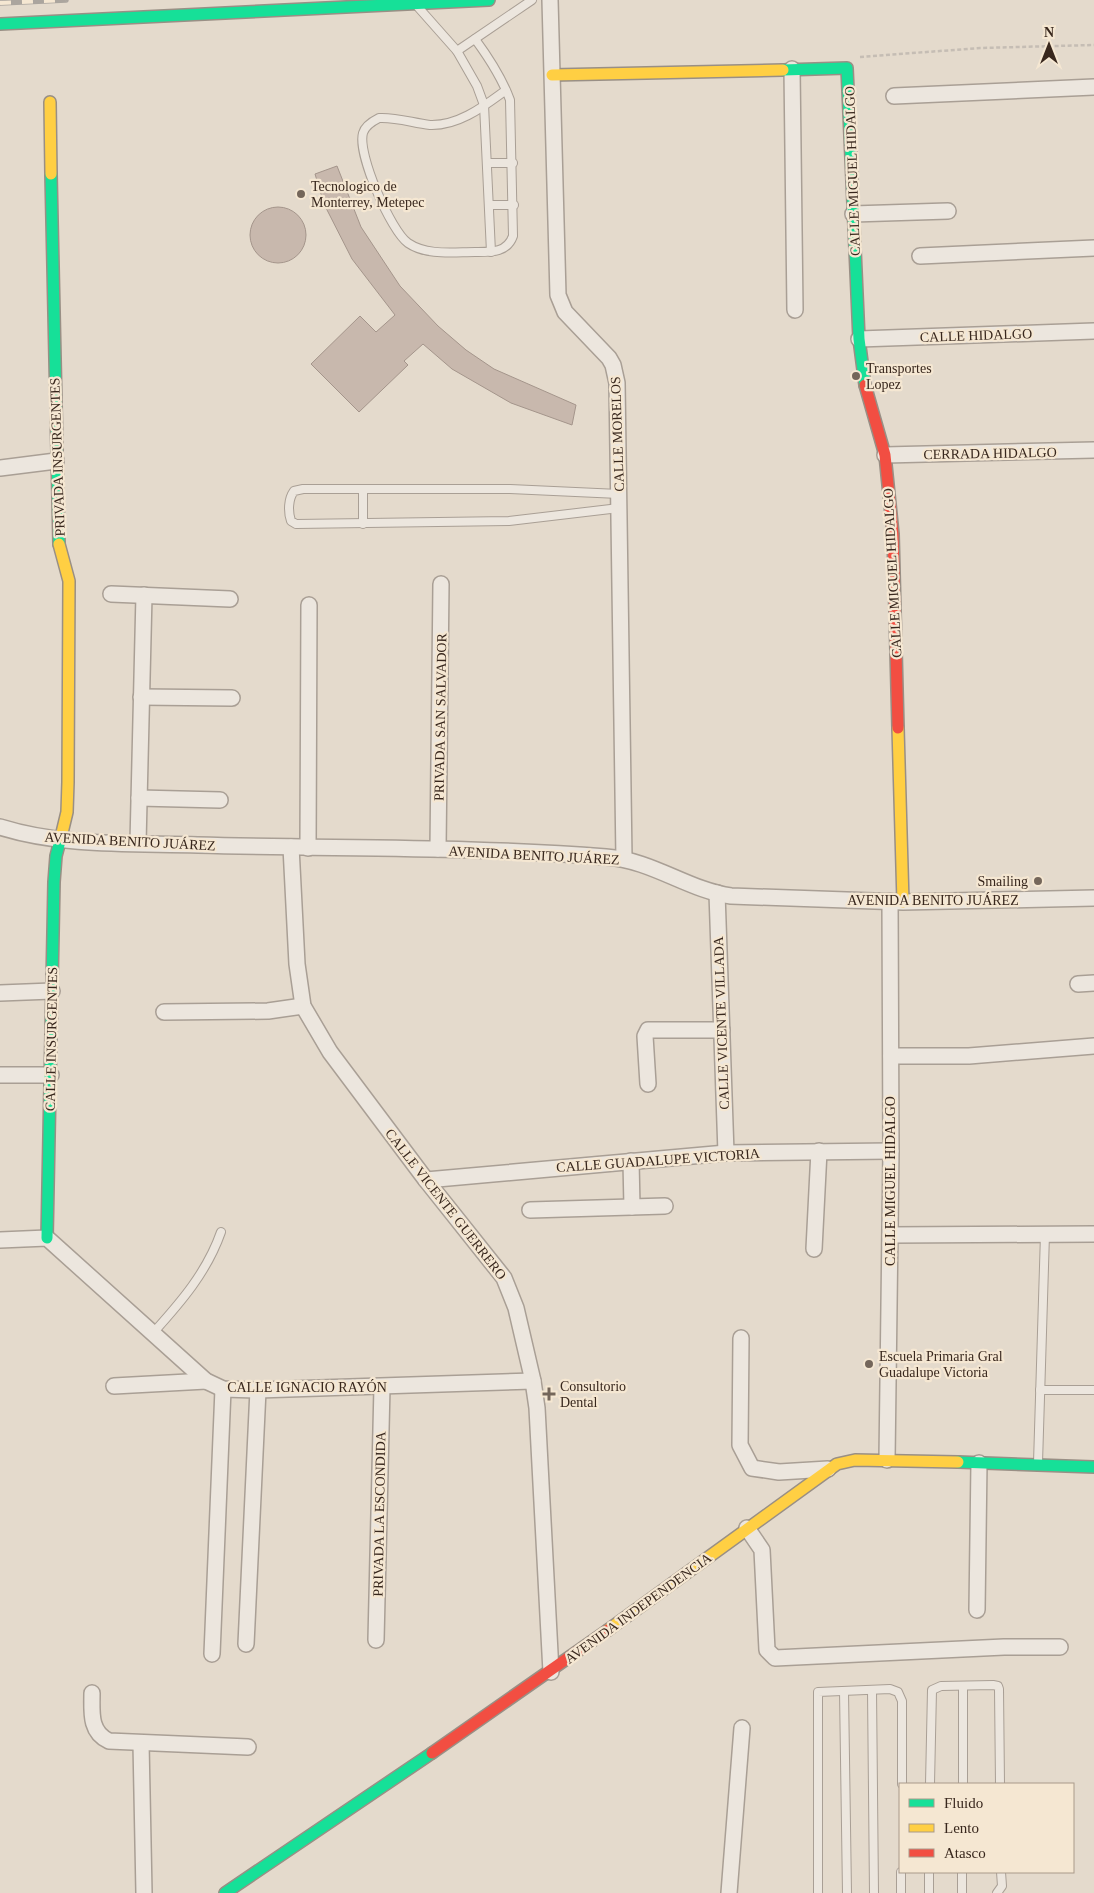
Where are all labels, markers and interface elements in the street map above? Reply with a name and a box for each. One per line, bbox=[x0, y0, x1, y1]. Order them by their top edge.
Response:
north arrow bbox=[1024, 20, 1074, 70]
text: N bbox=[1044, 25, 1054, 40]
street label: CALLE MIGUEL HIDALGO bbox=[842, 86, 863, 256]
place label: Tecnologico de Monterrey, Metepec bbox=[311, 179, 424, 210]
marker: Tecnologico de Monterrey, Metepec bbox=[295, 188, 307, 200]
street label: CALLE HIDALGO bbox=[920, 326, 1032, 345]
place label: Transportes Lopez bbox=[866, 361, 932, 392]
marker: Transportes Lopez bbox=[850, 370, 862, 382]
street label: CALLE MORELOS bbox=[608, 376, 627, 492]
street label: PRIVADA INSURGENTES bbox=[47, 377, 68, 537]
street label: CERRADA HIDALGO bbox=[923, 445, 1057, 462]
street label: CALLE MIGUEL HIDALGO bbox=[881, 488, 904, 658]
street label: PRIVADA SAN SALVADOR bbox=[432, 632, 449, 801]
street label: AVENIDA BENITO JUÁREZ bbox=[44, 829, 216, 853]
street label: AVENIDA BENITO JUÁREZ bbox=[448, 843, 620, 867]
place label: Smailing bbox=[977, 874, 1028, 889]
marker: Smailing bbox=[1032, 875, 1044, 887]
street label: AVENIDA BENITO JUÁREZ bbox=[847, 892, 1019, 908]
street label: CALLE VICENTE VILLADA bbox=[711, 935, 732, 1110]
street label: CALLE INSURGENTES bbox=[43, 967, 60, 1111]
street label: CALLE MIGUEL HIDALGO bbox=[883, 1096, 898, 1266]
street label: CALLE VICENTE GUERRERO bbox=[382, 1126, 509, 1283]
street label: CALLE GUADALUPE VICTORIA bbox=[556, 1146, 761, 1175]
place label: Escuela Primaria Gral Guadalupe Victoria bbox=[879, 1349, 1003, 1380]
marker: Escuela Primaria Gral Guadalupe Victoria bbox=[863, 1358, 875, 1370]
street label: CALLE IGNACIO RAYÓN bbox=[227, 1379, 387, 1395]
place label: Consultorio Dental bbox=[560, 1379, 626, 1410]
marker: Consultorio Dental bbox=[542, 1387, 556, 1401]
street label: PRIVADA LA ESCONDIDA bbox=[371, 1430, 388, 1597]
street label: AVENIDA INDEPENDENCIA bbox=[562, 1550, 715, 1667]
legend bbox=[899, 1783, 1074, 1873]
text: Fluido bbox=[944, 1795, 983, 1811]
text: Lento bbox=[944, 1820, 979, 1836]
text: Atasco bbox=[944, 1845, 986, 1861]

